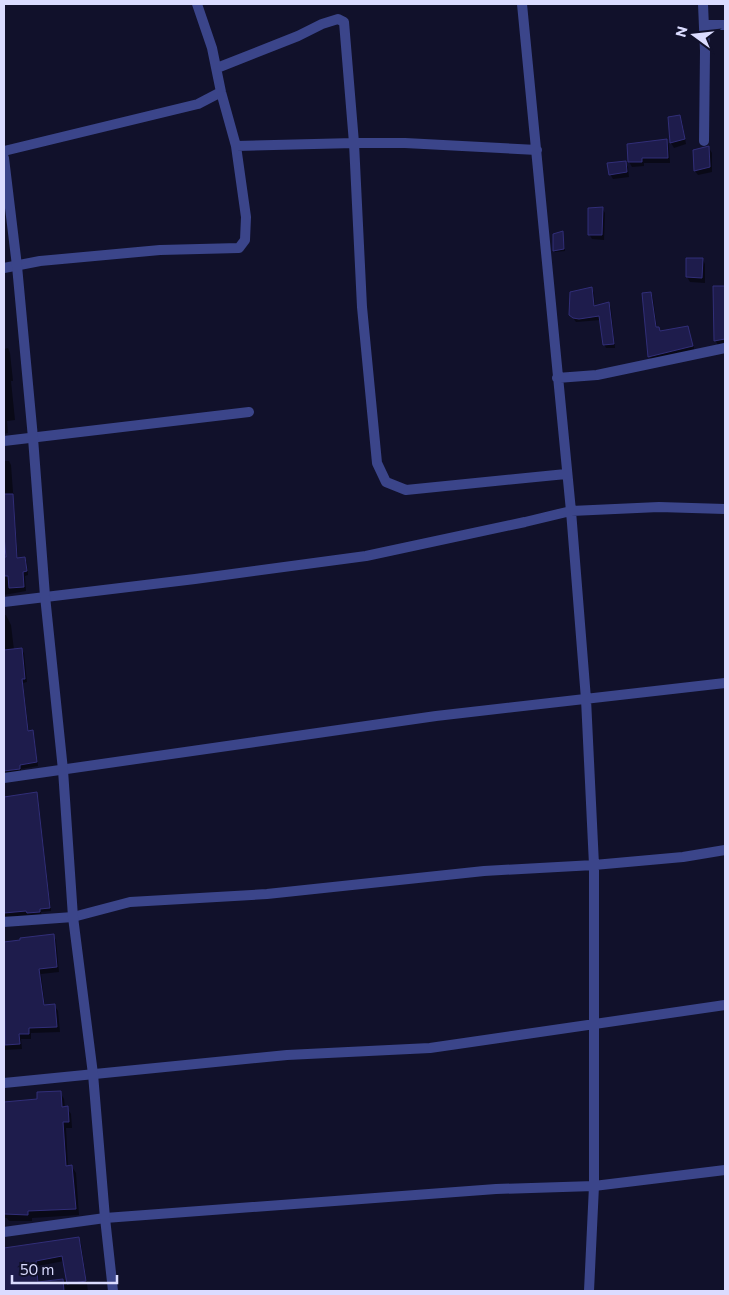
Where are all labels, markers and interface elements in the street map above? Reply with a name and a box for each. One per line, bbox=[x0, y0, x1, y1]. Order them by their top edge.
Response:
north arrow bbox=[669, 10, 719, 60]
text: N bbox=[671, 24, 691, 39]
scale bar bbox=[12, 1252, 118, 1284]
text: 50 m bbox=[20, 1260, 54, 1278]

